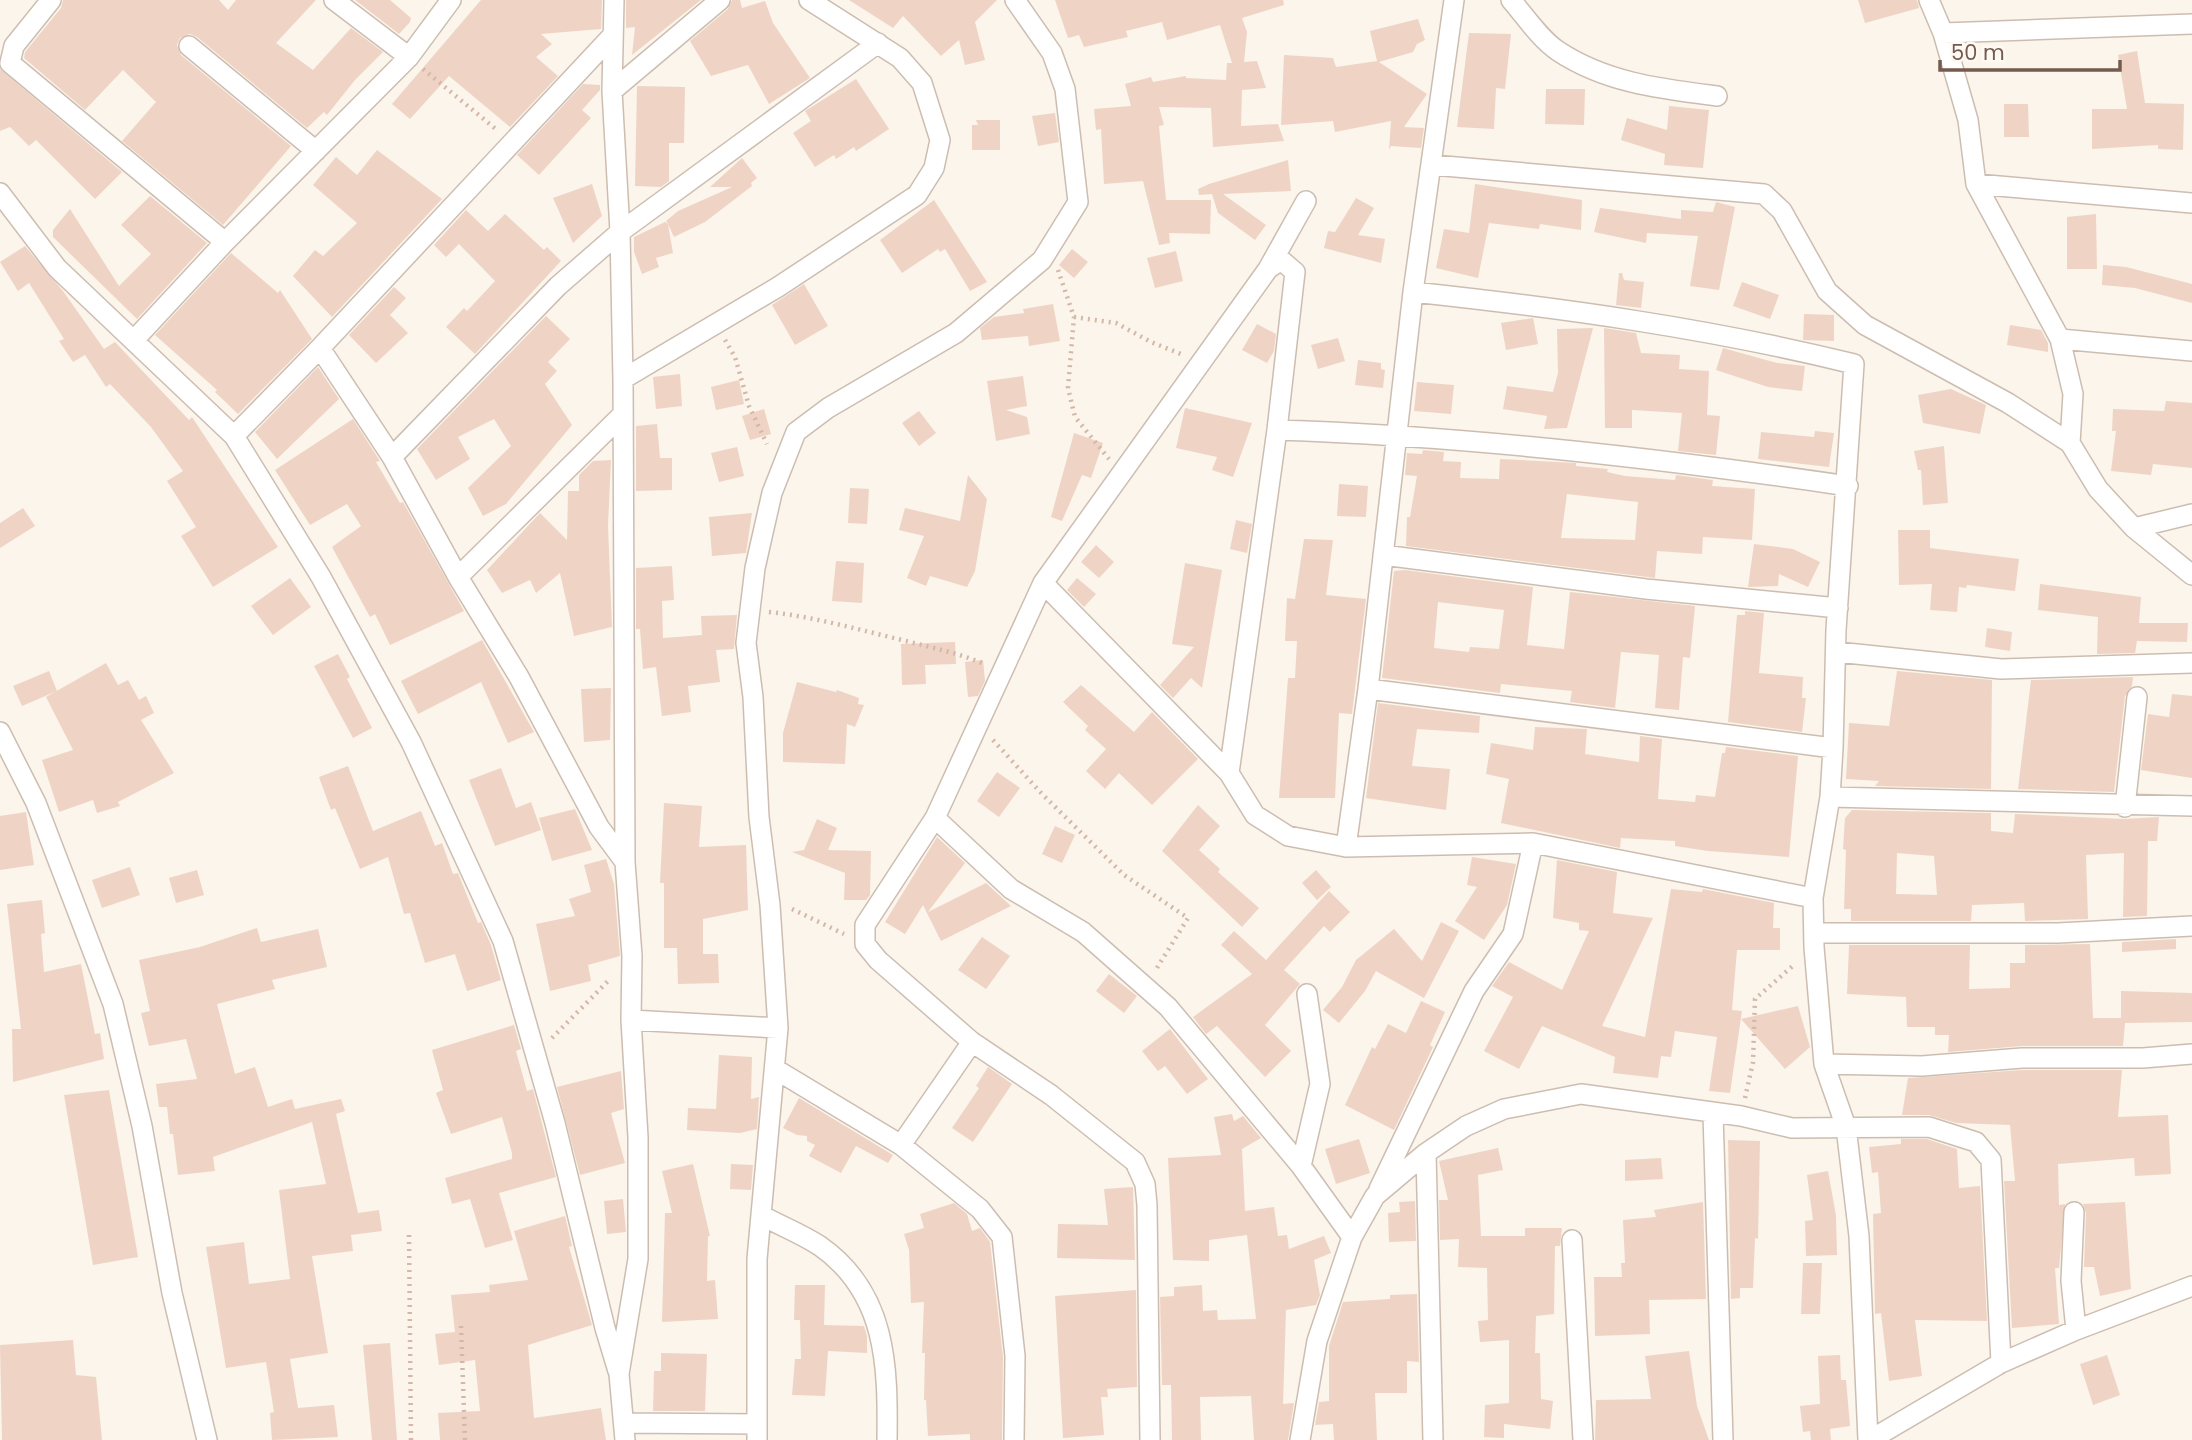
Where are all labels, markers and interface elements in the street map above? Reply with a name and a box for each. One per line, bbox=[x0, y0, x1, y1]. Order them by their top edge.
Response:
scale bar bbox=[1940, 28, 2120, 72]
text: 50 m bbox=[1951, 38, 2005, 67]

